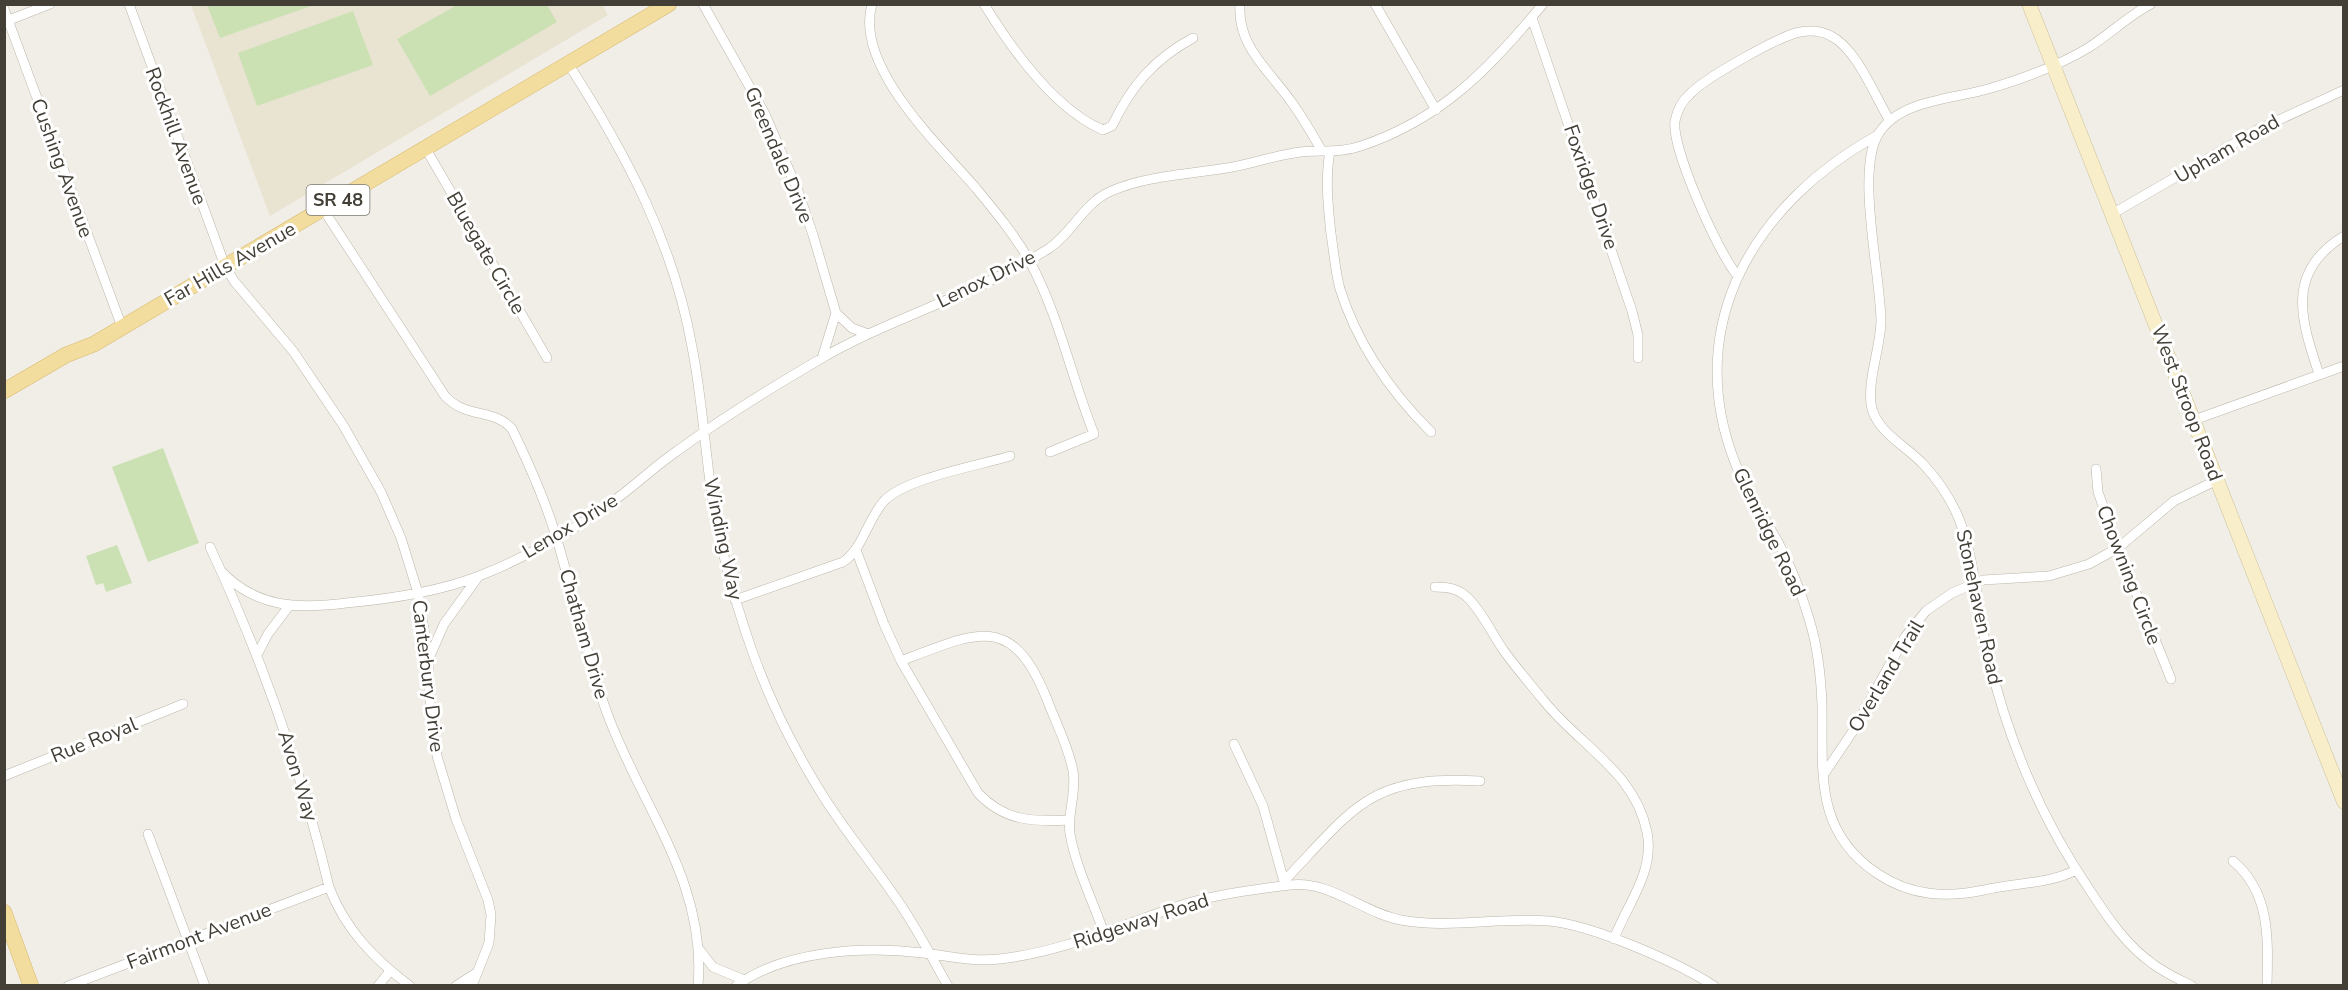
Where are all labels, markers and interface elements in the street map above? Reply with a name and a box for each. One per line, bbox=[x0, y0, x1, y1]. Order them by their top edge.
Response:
street label: Rockhill Avenue bbox=[139, 63, 213, 209]
street label: Greendale Drive bbox=[738, 83, 820, 227]
street label: Cushing Avenue bbox=[24, 95, 100, 241]
street label: Upham Road bbox=[2170, 108, 2284, 190]
street label: Foxridge Drive bbox=[1557, 121, 1625, 253]
road number: SR 48 bbox=[306, 185, 370, 215]
street label: Bluegate Circle bbox=[440, 187, 532, 319]
street label: Far Hills Avenue bbox=[159, 215, 301, 313]
street label: Lenox Drive bbox=[932, 243, 1040, 315]
street label: West Stroop Road bbox=[2145, 321, 2229, 485]
street label: Glenridge Road bbox=[1726, 463, 1812, 601]
street label: Winding Way bbox=[697, 475, 749, 603]
street label: Lenox Drive bbox=[517, 487, 623, 565]
street label: Chowning Circle bbox=[2090, 501, 2168, 649]
street label: Stonehaven Road bbox=[1949, 527, 2009, 687]
street label: Chatham Drive bbox=[553, 566, 615, 702]
street label: Canterbury Drive bbox=[405, 598, 451, 754]
street label: Overland Trail bbox=[1842, 615, 1930, 737]
street label: Rue Royal bbox=[47, 710, 141, 770]
street label: Avon Way bbox=[271, 727, 325, 825]
street label: Ridgeway Road bbox=[1070, 886, 1212, 956]
street label: Fairmont Avenue bbox=[123, 896, 275, 976]

